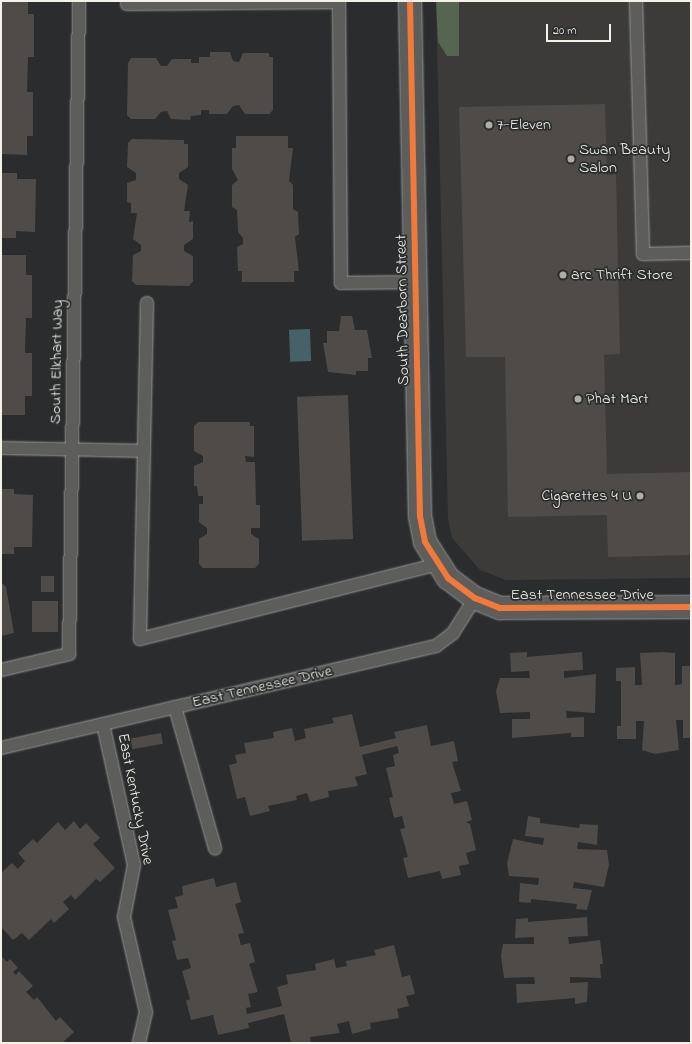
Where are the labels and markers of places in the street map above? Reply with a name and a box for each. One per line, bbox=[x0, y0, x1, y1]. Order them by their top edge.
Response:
place label: 7-Eleven bbox=[497, 115, 551, 135]
marker: 7-Eleven bbox=[484, 120, 494, 130]
place label: Swan Beauty Salon bbox=[579, 140, 670, 178]
marker: Swan Beauty Salon bbox=[566, 154, 576, 164]
place label: arc Thrift Store bbox=[571, 265, 673, 285]
marker: arc Thrift Store bbox=[558, 270, 568, 280]
place label: Phat Mart bbox=[586, 389, 649, 409]
marker: Phat Mart bbox=[573, 394, 583, 404]
place label: Cigarettes 4 U bbox=[542, 486, 632, 506]
marker: Cigarettes 4 U bbox=[635, 491, 645, 501]

